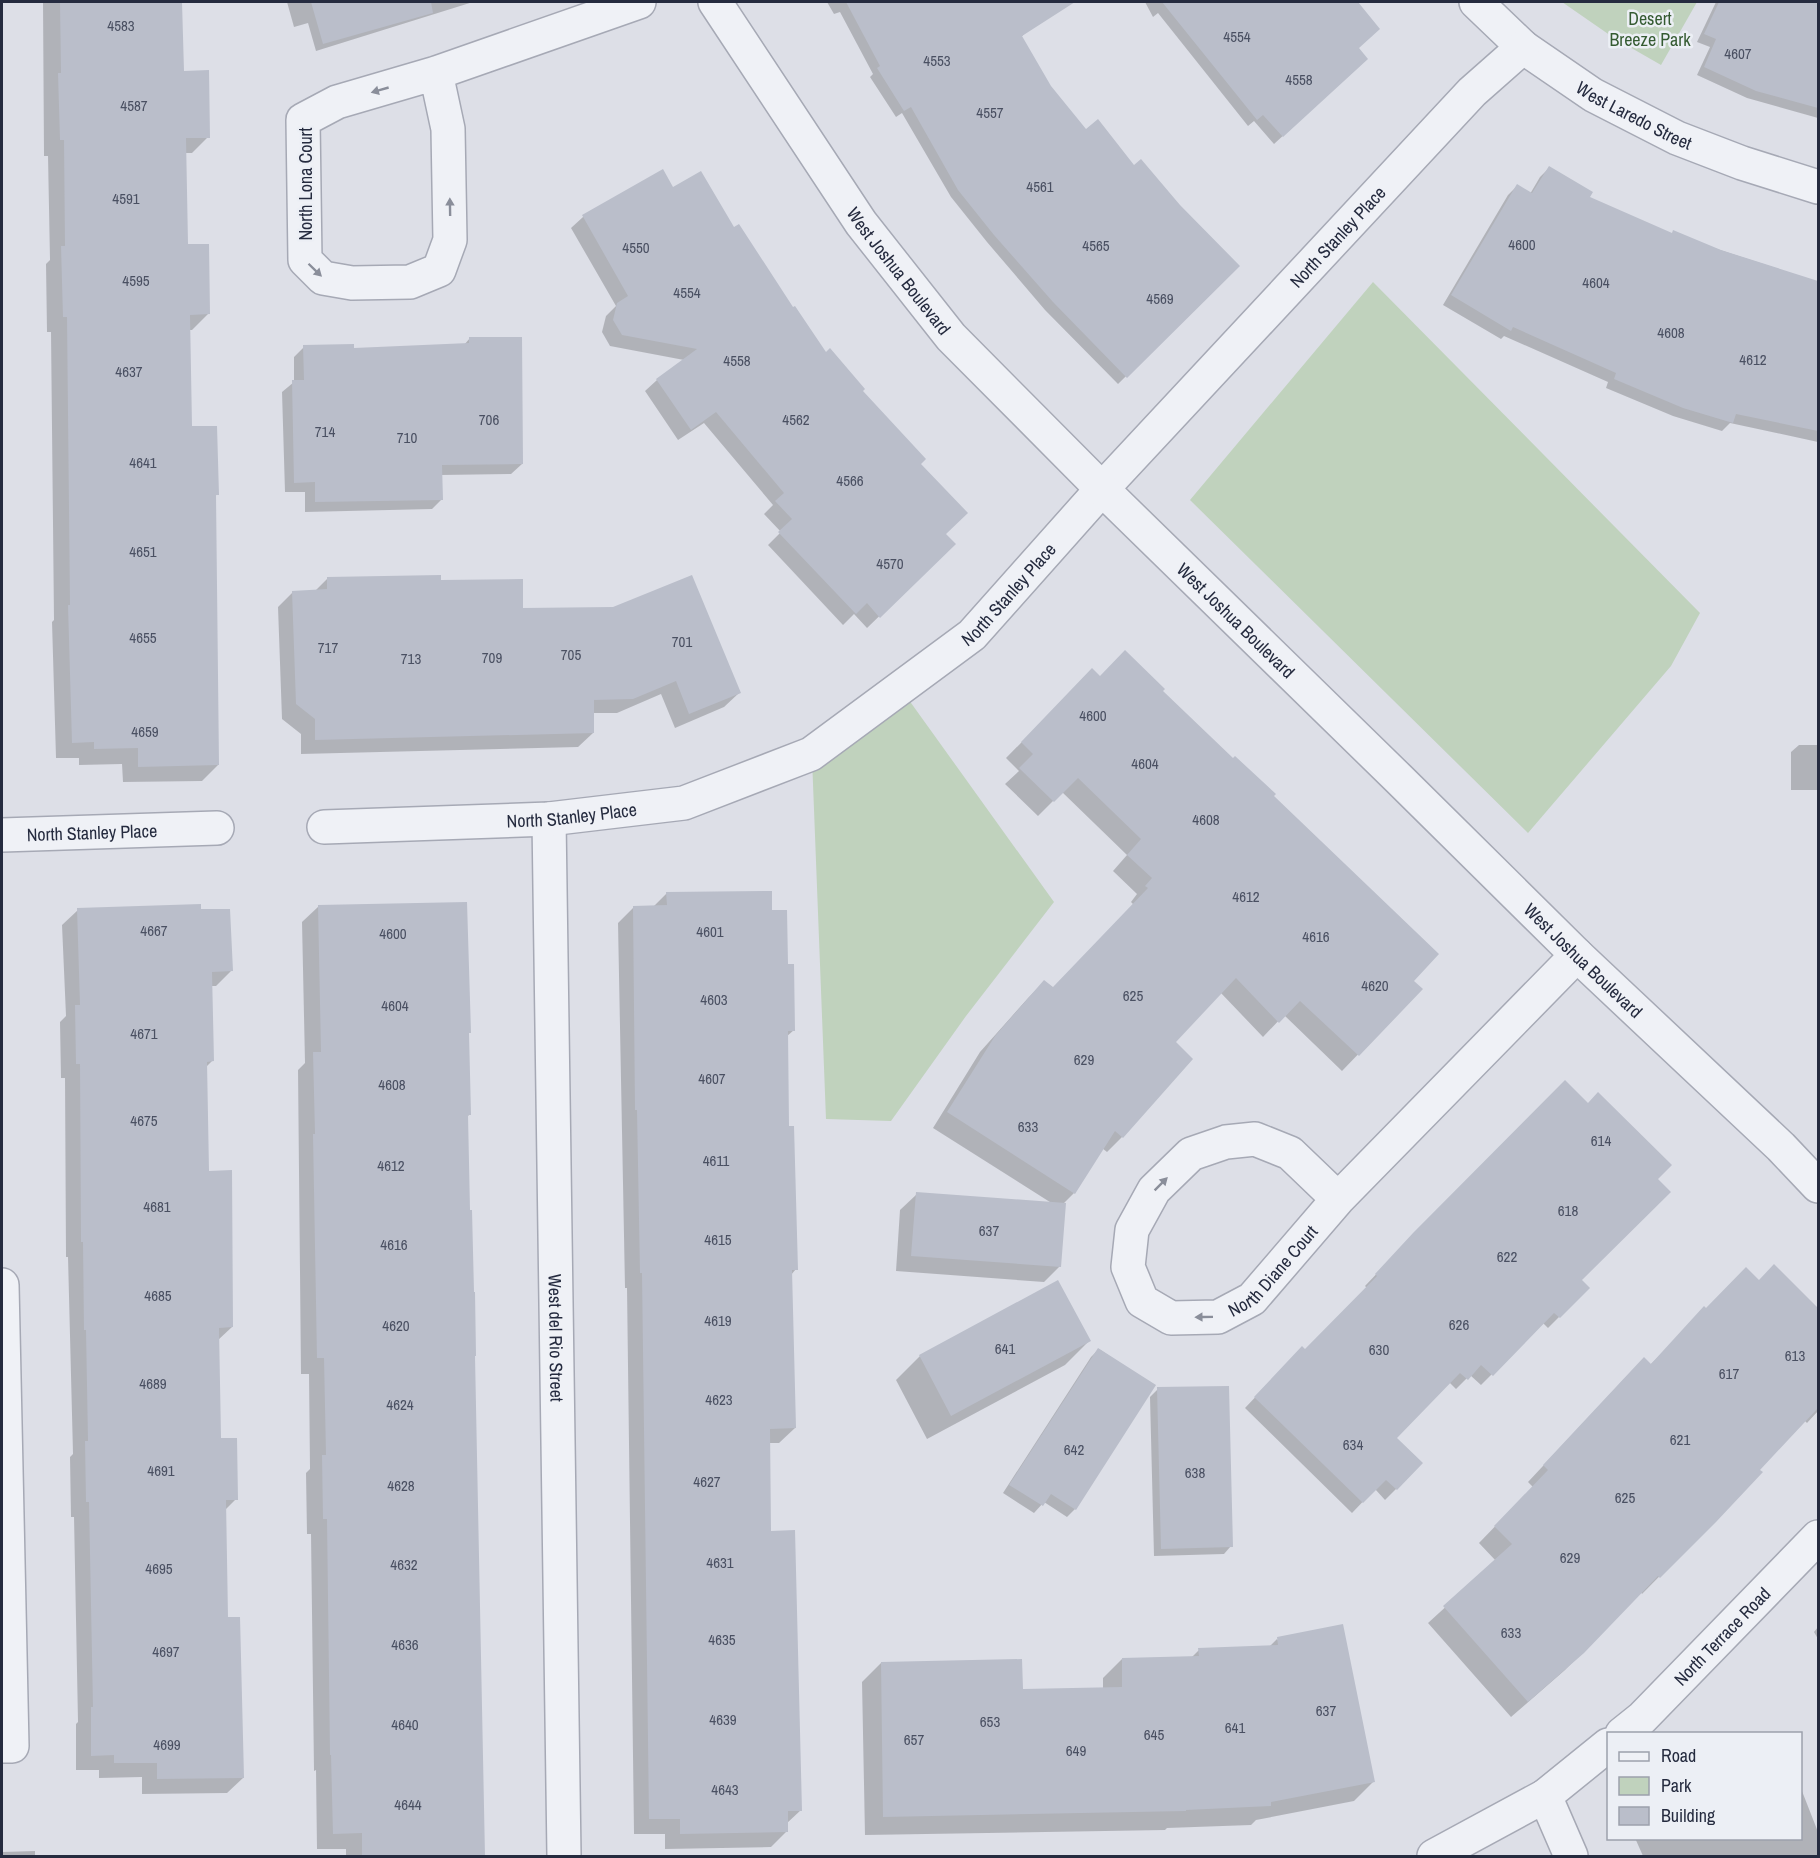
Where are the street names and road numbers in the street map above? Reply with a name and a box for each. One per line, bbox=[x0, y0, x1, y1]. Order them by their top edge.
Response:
street label: West Laredo Street bbox=[1572, 75, 1696, 155]
street label: North Lona Court bbox=[293, 127, 318, 241]
street label: North Stanley Place bbox=[1284, 180, 1391, 293]
street label: West Joshua Boulevard bbox=[841, 202, 957, 340]
street label: North Stanley Place bbox=[956, 537, 1061, 651]
street label: West Joshua Boulevard bbox=[1172, 557, 1301, 683]
street label: North Stanley Place bbox=[506, 796, 638, 833]
street label: North Stanley Place bbox=[26, 817, 158, 847]
street label: West Joshua Boulevard bbox=[1519, 897, 1648, 1023]
street label: North Diane Court bbox=[1223, 1219, 1323, 1322]
street label: West del Rio Street bbox=[543, 1274, 570, 1402]
street label: North Terrace Road bbox=[1668, 1581, 1776, 1691]

